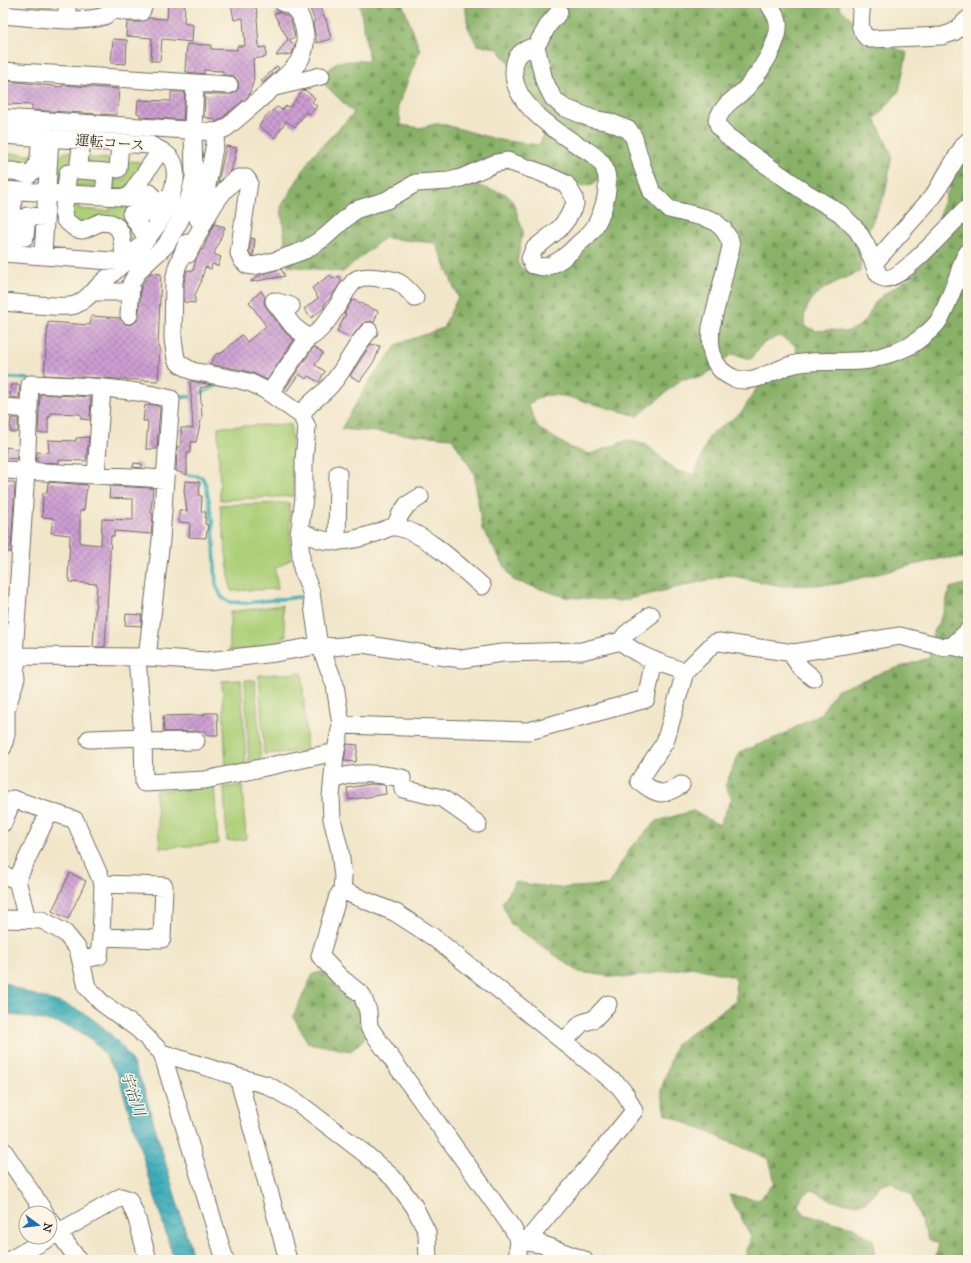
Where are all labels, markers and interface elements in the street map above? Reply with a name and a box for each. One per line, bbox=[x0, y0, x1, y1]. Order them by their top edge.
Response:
street label: 運転コース bbox=[75, 132, 145, 154]
water label: 宇治川 bbox=[117, 1070, 149, 1120]
north arrow bbox=[18, 1205, 58, 1245]
text: N bbox=[40, 1221, 55, 1234]

